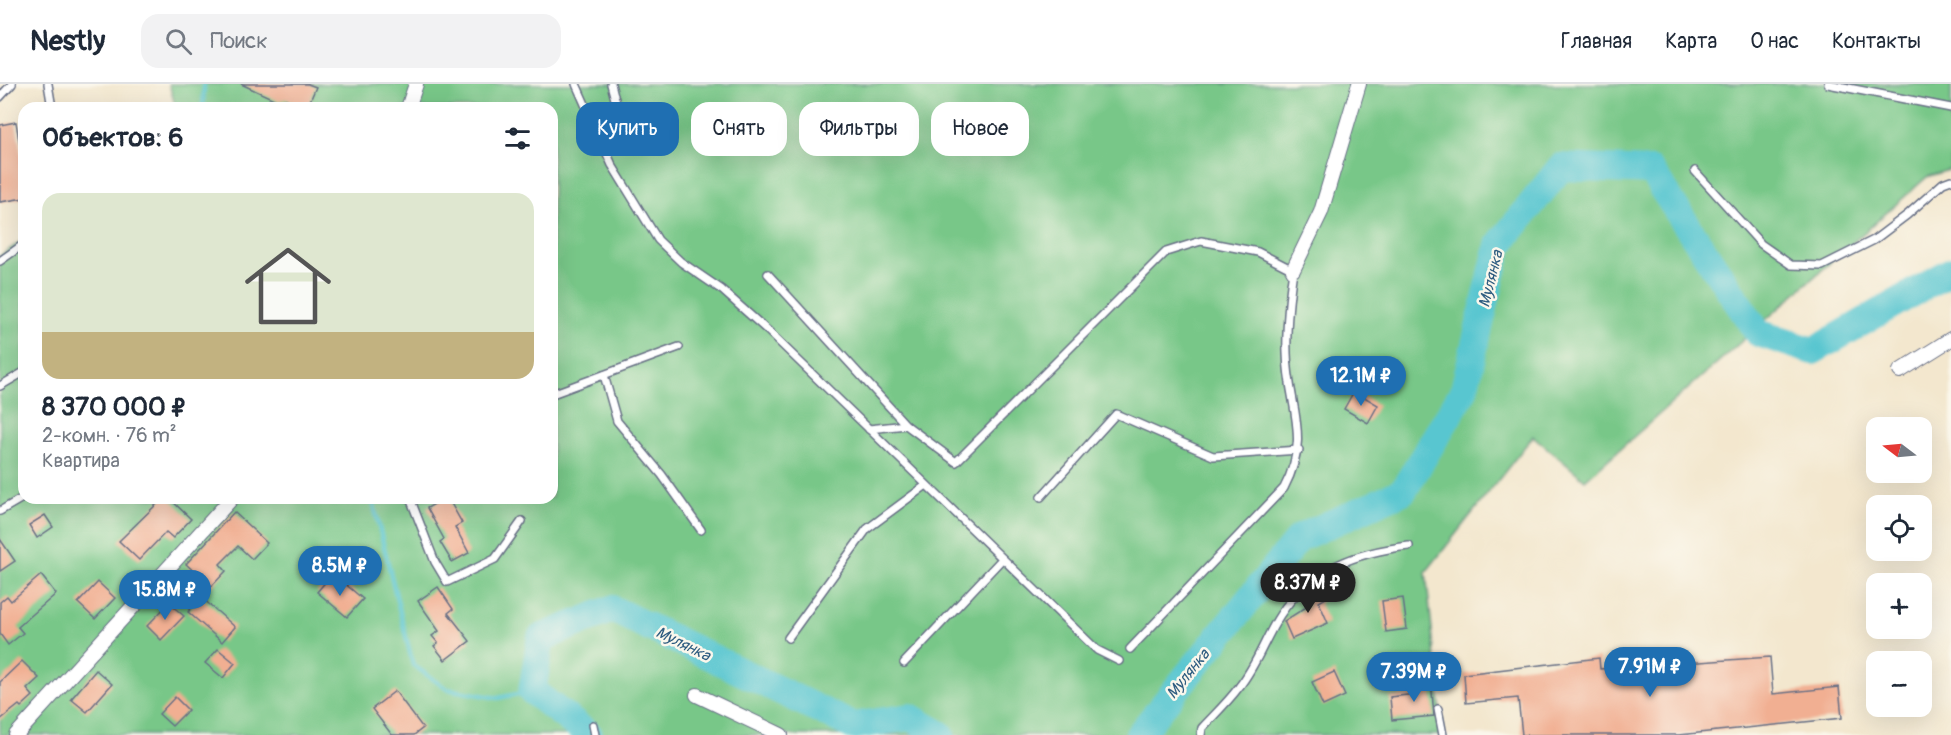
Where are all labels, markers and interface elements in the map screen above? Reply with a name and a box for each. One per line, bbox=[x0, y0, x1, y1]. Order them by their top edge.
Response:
search box bbox=[141, 14, 561, 68]
text: Nestly bbox=[30, 24, 105, 59]
icon: search bbox=[162, 25, 195, 58]
text: Поиск bbox=[210, 27, 268, 55]
text: Главная bbox=[1561, 28, 1632, 55]
text: Карта bbox=[1665, 28, 1717, 55]
text: О нас bbox=[1750, 28, 1799, 55]
text: Контакты bbox=[1832, 28, 1921, 55]
chip: Купить bbox=[576, 102, 679, 156]
chip: Снять bbox=[691, 102, 787, 156]
chip: Фильтры bbox=[799, 102, 919, 156]
chip: Новое bbox=[931, 102, 1029, 156]
text: Объектов: 6 bbox=[42, 122, 183, 154]
icon: filters bbox=[501, 122, 534, 155]
icon: home bbox=[234, 232, 342, 340]
water label: Мулянка bbox=[1474, 247, 1508, 310]
pin: 12.1M ₽ bbox=[1306, 356, 1416, 407]
text: 12.1M ₽ bbox=[1330, 363, 1392, 388]
text: 8 370 000 ₽ bbox=[42, 391, 187, 423]
north arrow bbox=[1866, 417, 1932, 483]
map controls bbox=[1866, 417, 1932, 717]
text: 2-комн. · 76 m² bbox=[42, 423, 177, 448]
text: Квартира bbox=[42, 448, 120, 473]
button: locate bbox=[1866, 495, 1932, 561]
pin: 8.5M ₽ bbox=[291, 546, 389, 597]
text: 8.5M ₽ bbox=[312, 553, 368, 578]
pin: 8.37M ₽ bbox=[1253, 563, 1363, 614]
pin: 15.8M ₽ bbox=[110, 570, 220, 621]
text: 8.37M ₽ bbox=[1275, 570, 1341, 595]
button: + bbox=[1866, 573, 1932, 639]
text: 15.8M ₽ bbox=[133, 577, 197, 602]
water label: Мулянка bbox=[653, 622, 715, 666]
water label: Мулянка bbox=[1162, 644, 1215, 703]
pin: 7.91M ₽ bbox=[1595, 647, 1705, 698]
button: − bbox=[1866, 651, 1932, 717]
pin: 7.39M ₽ bbox=[1359, 652, 1469, 703]
text: 7.91M ₽ bbox=[1618, 654, 1682, 679]
text: 7.39M ₽ bbox=[1380, 659, 1448, 684]

